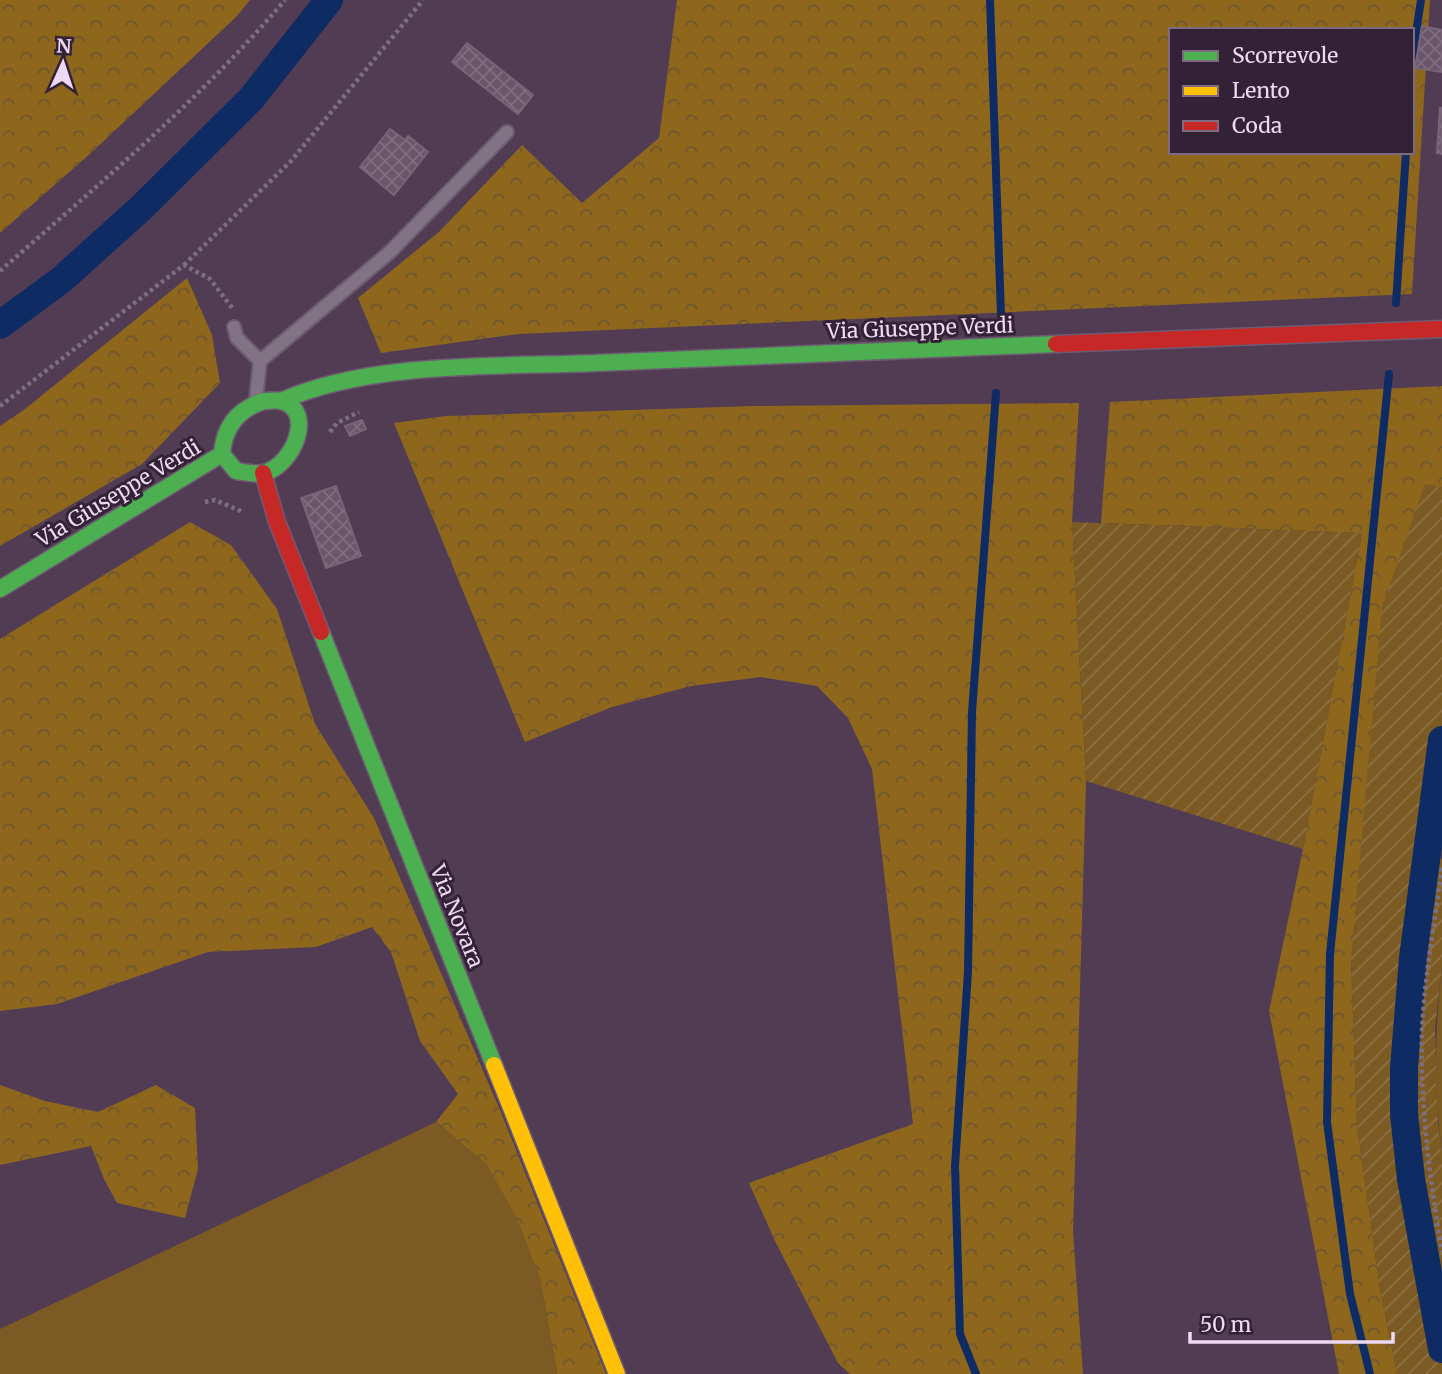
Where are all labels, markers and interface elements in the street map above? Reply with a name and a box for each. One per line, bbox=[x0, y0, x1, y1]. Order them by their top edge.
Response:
north arrow bbox=[28, 28, 98, 98]
legend bbox=[1169, 28, 1414, 154]
text: N bbox=[56, 34, 72, 58]
text: Scorrevole bbox=[1232, 42, 1338, 69]
text: Lento bbox=[1232, 77, 1290, 104]
text: Coda bbox=[1232, 112, 1282, 139]
street label: Via Giuseppe Verdi bbox=[825, 311, 1014, 345]
street label: Via Giuseppe Verdi bbox=[30, 433, 205, 553]
street label: Via Novara bbox=[424, 860, 490, 971]
scale bar bbox=[1190, 1300, 1393, 1344]
text: 50 m bbox=[1200, 1311, 1251, 1338]

